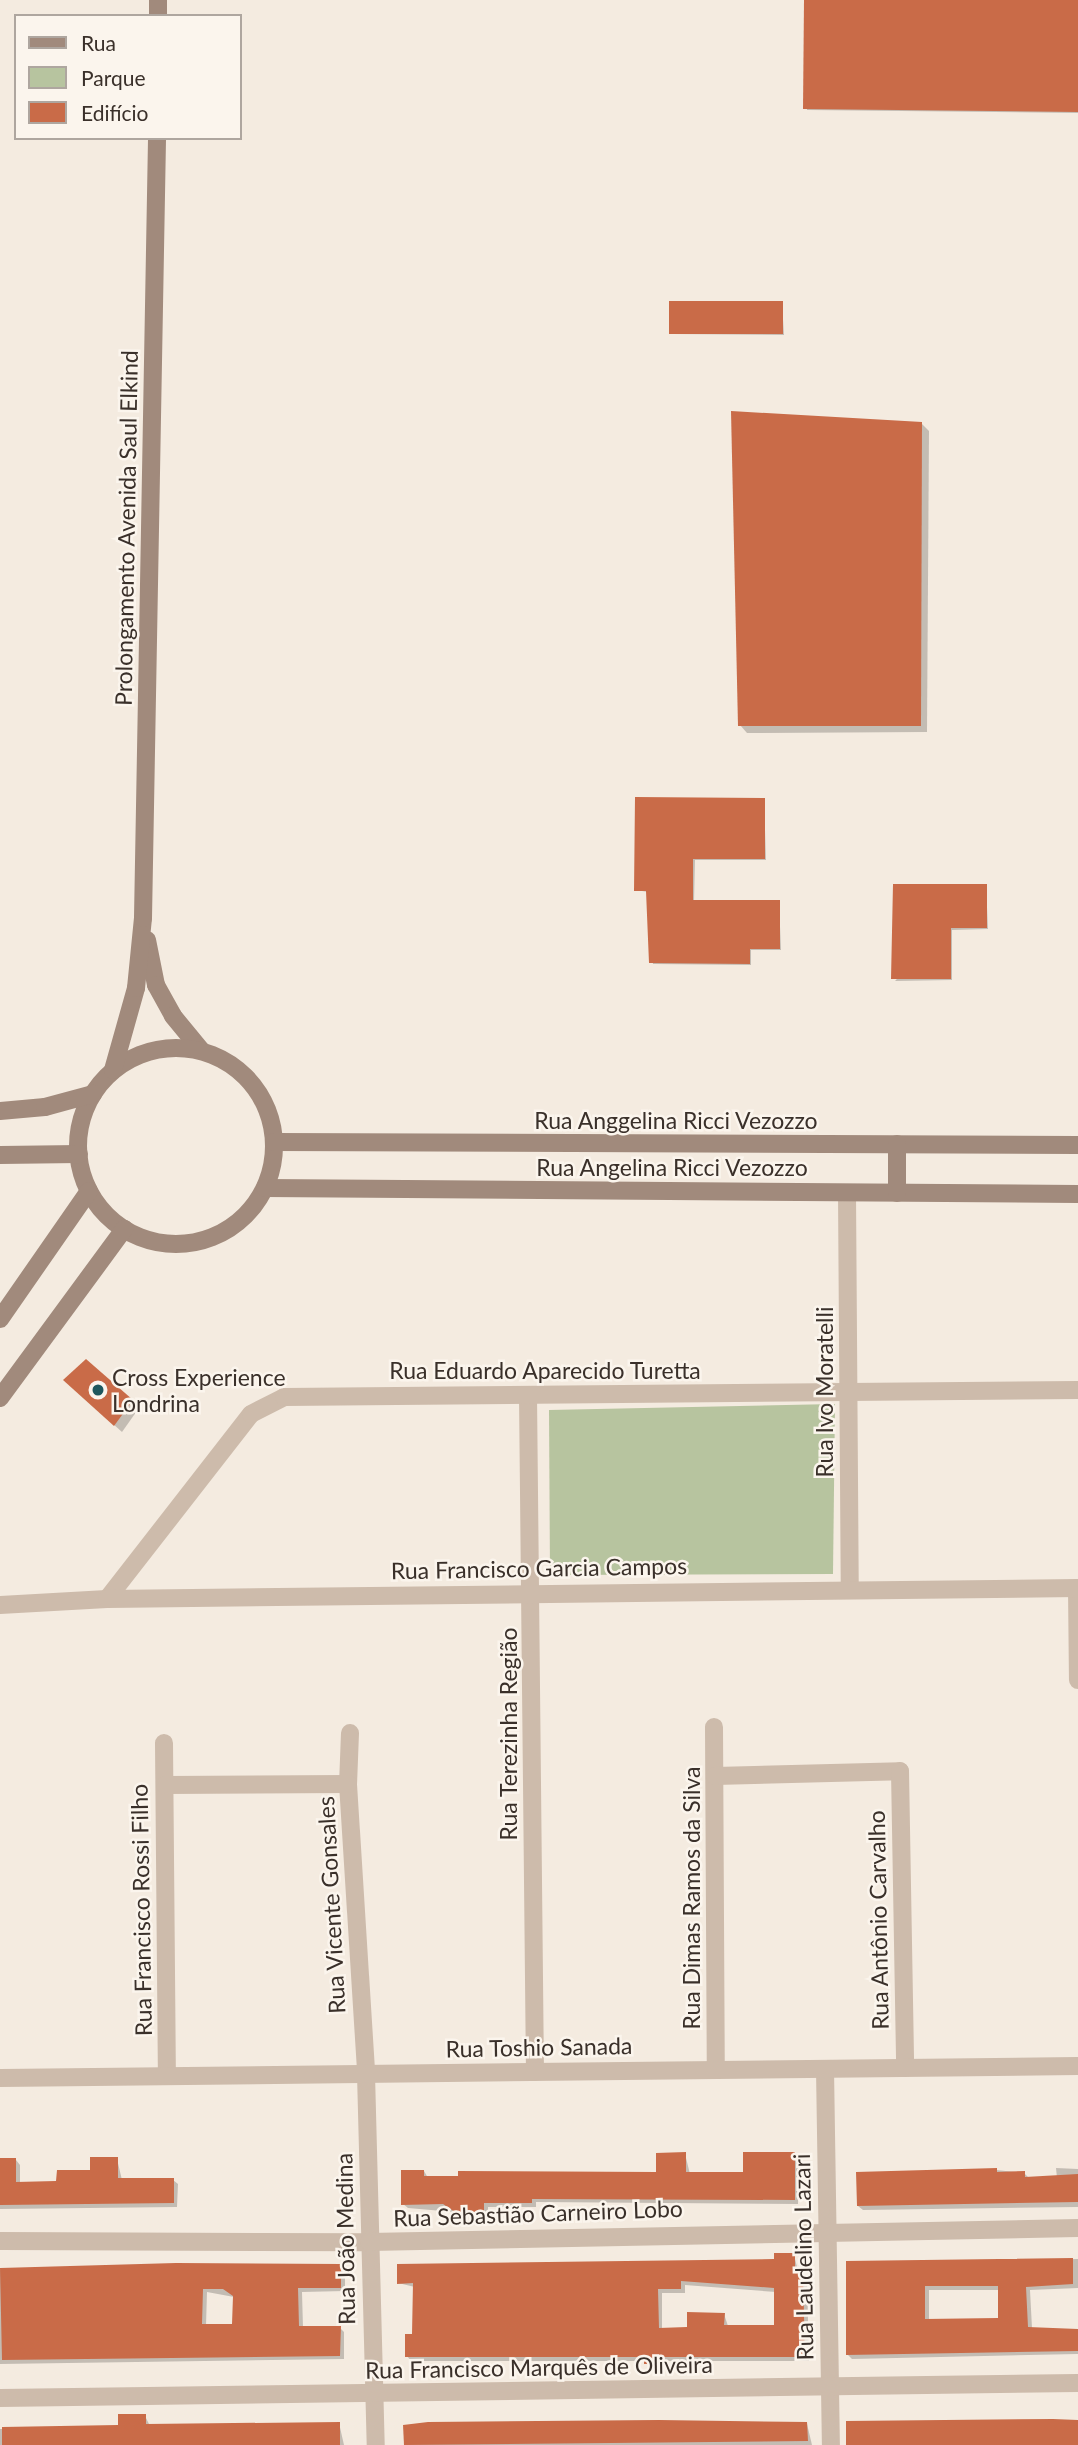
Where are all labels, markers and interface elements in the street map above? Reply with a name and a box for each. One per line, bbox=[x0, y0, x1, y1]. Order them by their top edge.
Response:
legend bbox=[14, 14, 242, 140]
text: Rua bbox=[81, 30, 116, 55]
text: Parque bbox=[81, 65, 146, 90]
text: Edifício bbox=[81, 100, 148, 125]
street label: Prolongamento Avenida Saul Elkind bbox=[109, 350, 143, 706]
street label: Rua Anggelina Ricci Vezozzo bbox=[534, 1106, 818, 1134]
street label: Rua Angelina Ricci Vezozzo bbox=[536, 1153, 808, 1181]
street label: Rua Ivo Moratelli bbox=[810, 1307, 838, 1477]
street label: Rua Eduardo Aparecido Turetta bbox=[388, 1356, 702, 1384]
place label: Cross Experience Londrina bbox=[112, 1363, 286, 1417]
marker: Cross Experience Londrina bbox=[90, 1382, 106, 1398]
street label: Rua Francisco Garcia Campos bbox=[391, 1552, 687, 1584]
street label: Rua Terezinha Região bbox=[494, 1627, 522, 1841]
street label: Rua Dimas Ramos da Silva bbox=[677, 1766, 705, 2030]
street label: Rua Francisco Rossi Filho bbox=[125, 1784, 157, 2036]
street label: Rua Vicente Gonsales bbox=[312, 1795, 350, 2015]
street label: Rua Antônio Carvalho bbox=[862, 1810, 894, 2030]
street label: Rua Toshio Sanada bbox=[445, 2032, 633, 2062]
street label: Rua João Medina bbox=[330, 2152, 360, 2326]
street label: Rua Laudelino Lazari bbox=[787, 2153, 819, 2361]
street label: Rua Sebastião Carneiro Lobo bbox=[393, 2194, 683, 2232]
street label: Rua Francisco Marquês de Oliveira bbox=[365, 2350, 713, 2384]

